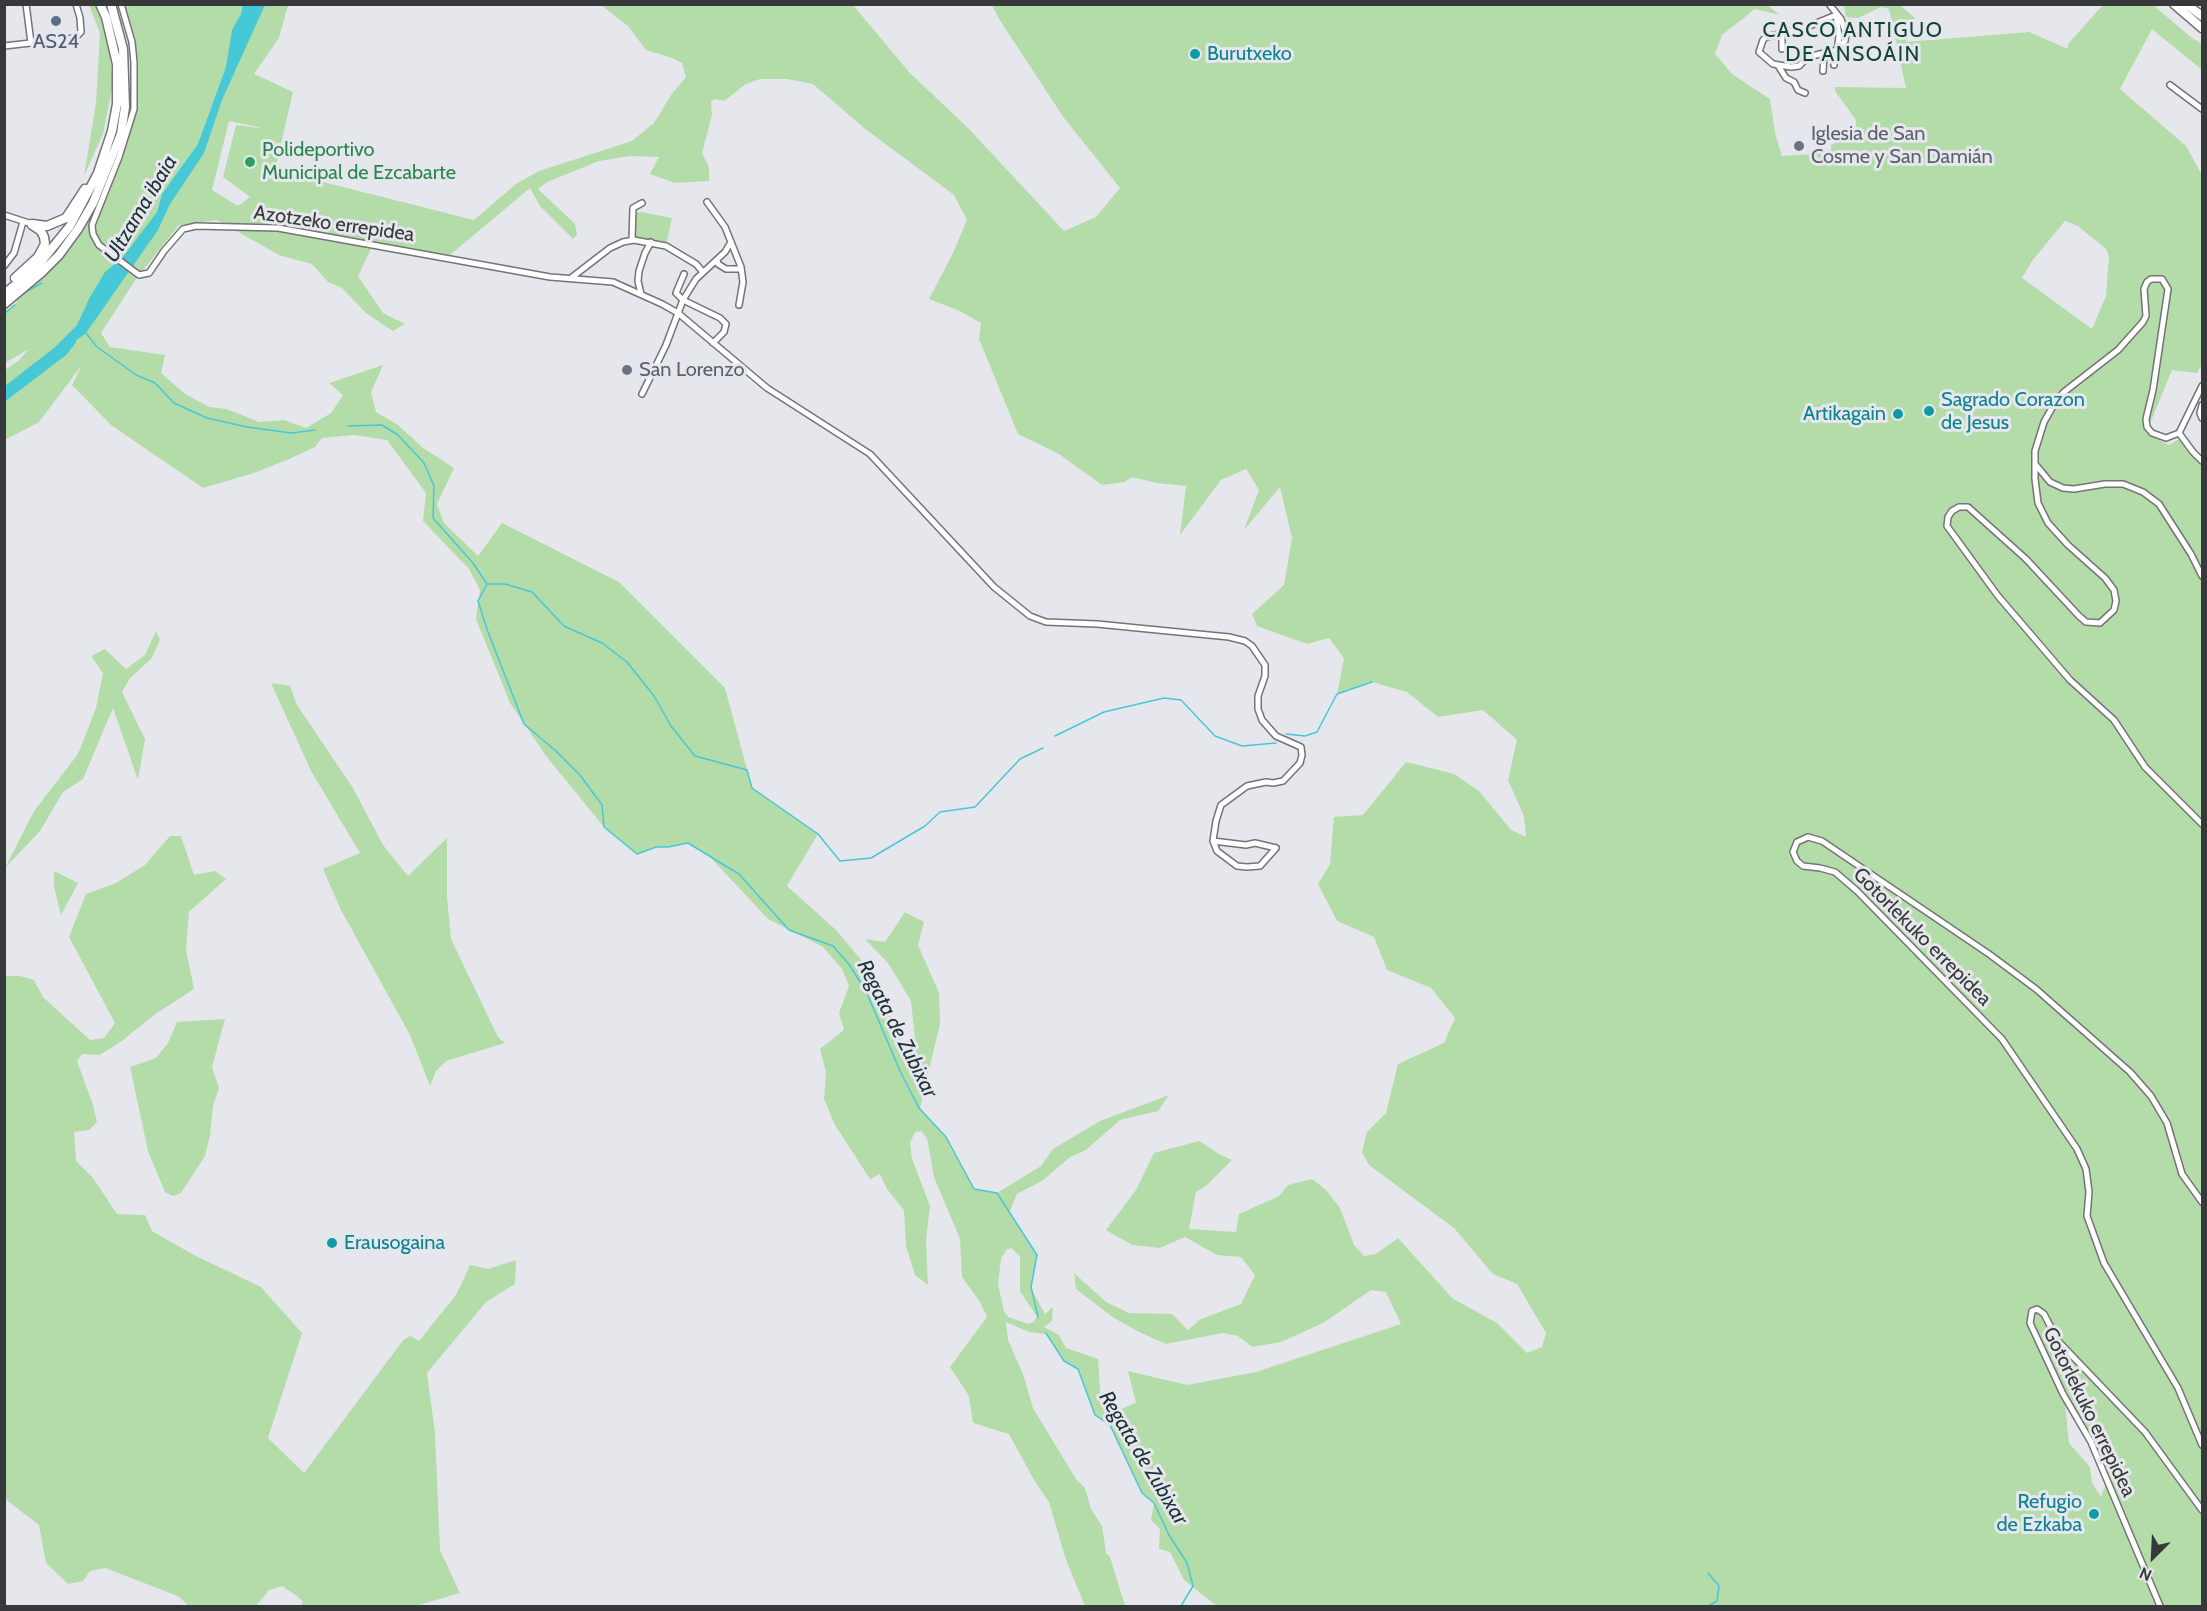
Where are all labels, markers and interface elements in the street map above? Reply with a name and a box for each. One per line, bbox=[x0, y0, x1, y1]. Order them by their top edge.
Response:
marker: AS24 bbox=[49, 14, 63, 28]
district label: CASCO ANTIGUO DE ANSOÁIN bbox=[1763, 18, 1943, 68]
place label: AS24 bbox=[33, 30, 79, 54]
place label: Burutxeko bbox=[1207, 42, 1292, 66]
marker: Burutxeko bbox=[1188, 47, 1202, 61]
place label: Iglesia de San Cosme y San Damián bbox=[1811, 122, 1993, 169]
place label: Polideportivo Municipal de Ezcabarte bbox=[262, 138, 456, 185]
marker: Iglesia de San Cosme y San Damián bbox=[1792, 139, 1806, 153]
water label: Ultzama ibaia bbox=[99, 151, 183, 267]
marker: Polideportivo Municipal de Ezcabarte bbox=[243, 155, 257, 169]
street label: Azotzeko errepidea bbox=[252, 201, 416, 247]
place label: San Lorenzo bbox=[639, 358, 744, 382]
marker: San Lorenzo bbox=[620, 363, 634, 377]
place label: Sagrado Corazon de Jesus bbox=[1941, 388, 2085, 435]
place label: Artikagain bbox=[1803, 402, 1886, 426]
marker: Sagrado Corazon de Jesus bbox=[1922, 404, 1936, 418]
marker: Artikagain bbox=[1891, 407, 1905, 421]
street label: Gotorlekuko errepidea bbox=[1848, 863, 1996, 1011]
water label: Regata de Zubixar bbox=[851, 956, 943, 1102]
place label: Erausogaina bbox=[344, 1231, 445, 1255]
marker: Erausogaina bbox=[325, 1236, 339, 1250]
street label: Gotorlekuko errepidea bbox=[2038, 1323, 2140, 1501]
water label: Regata de Zubixar bbox=[1093, 1387, 1193, 1529]
place label: Refugio de Ezkaba bbox=[1997, 1490, 2082, 1537]
marker: Refugio de Ezkaba bbox=[2087, 1507, 2101, 1521]
north arrow bbox=[2123, 1527, 2183, 1587]
text: N bbox=[2136, 1563, 2155, 1585]

